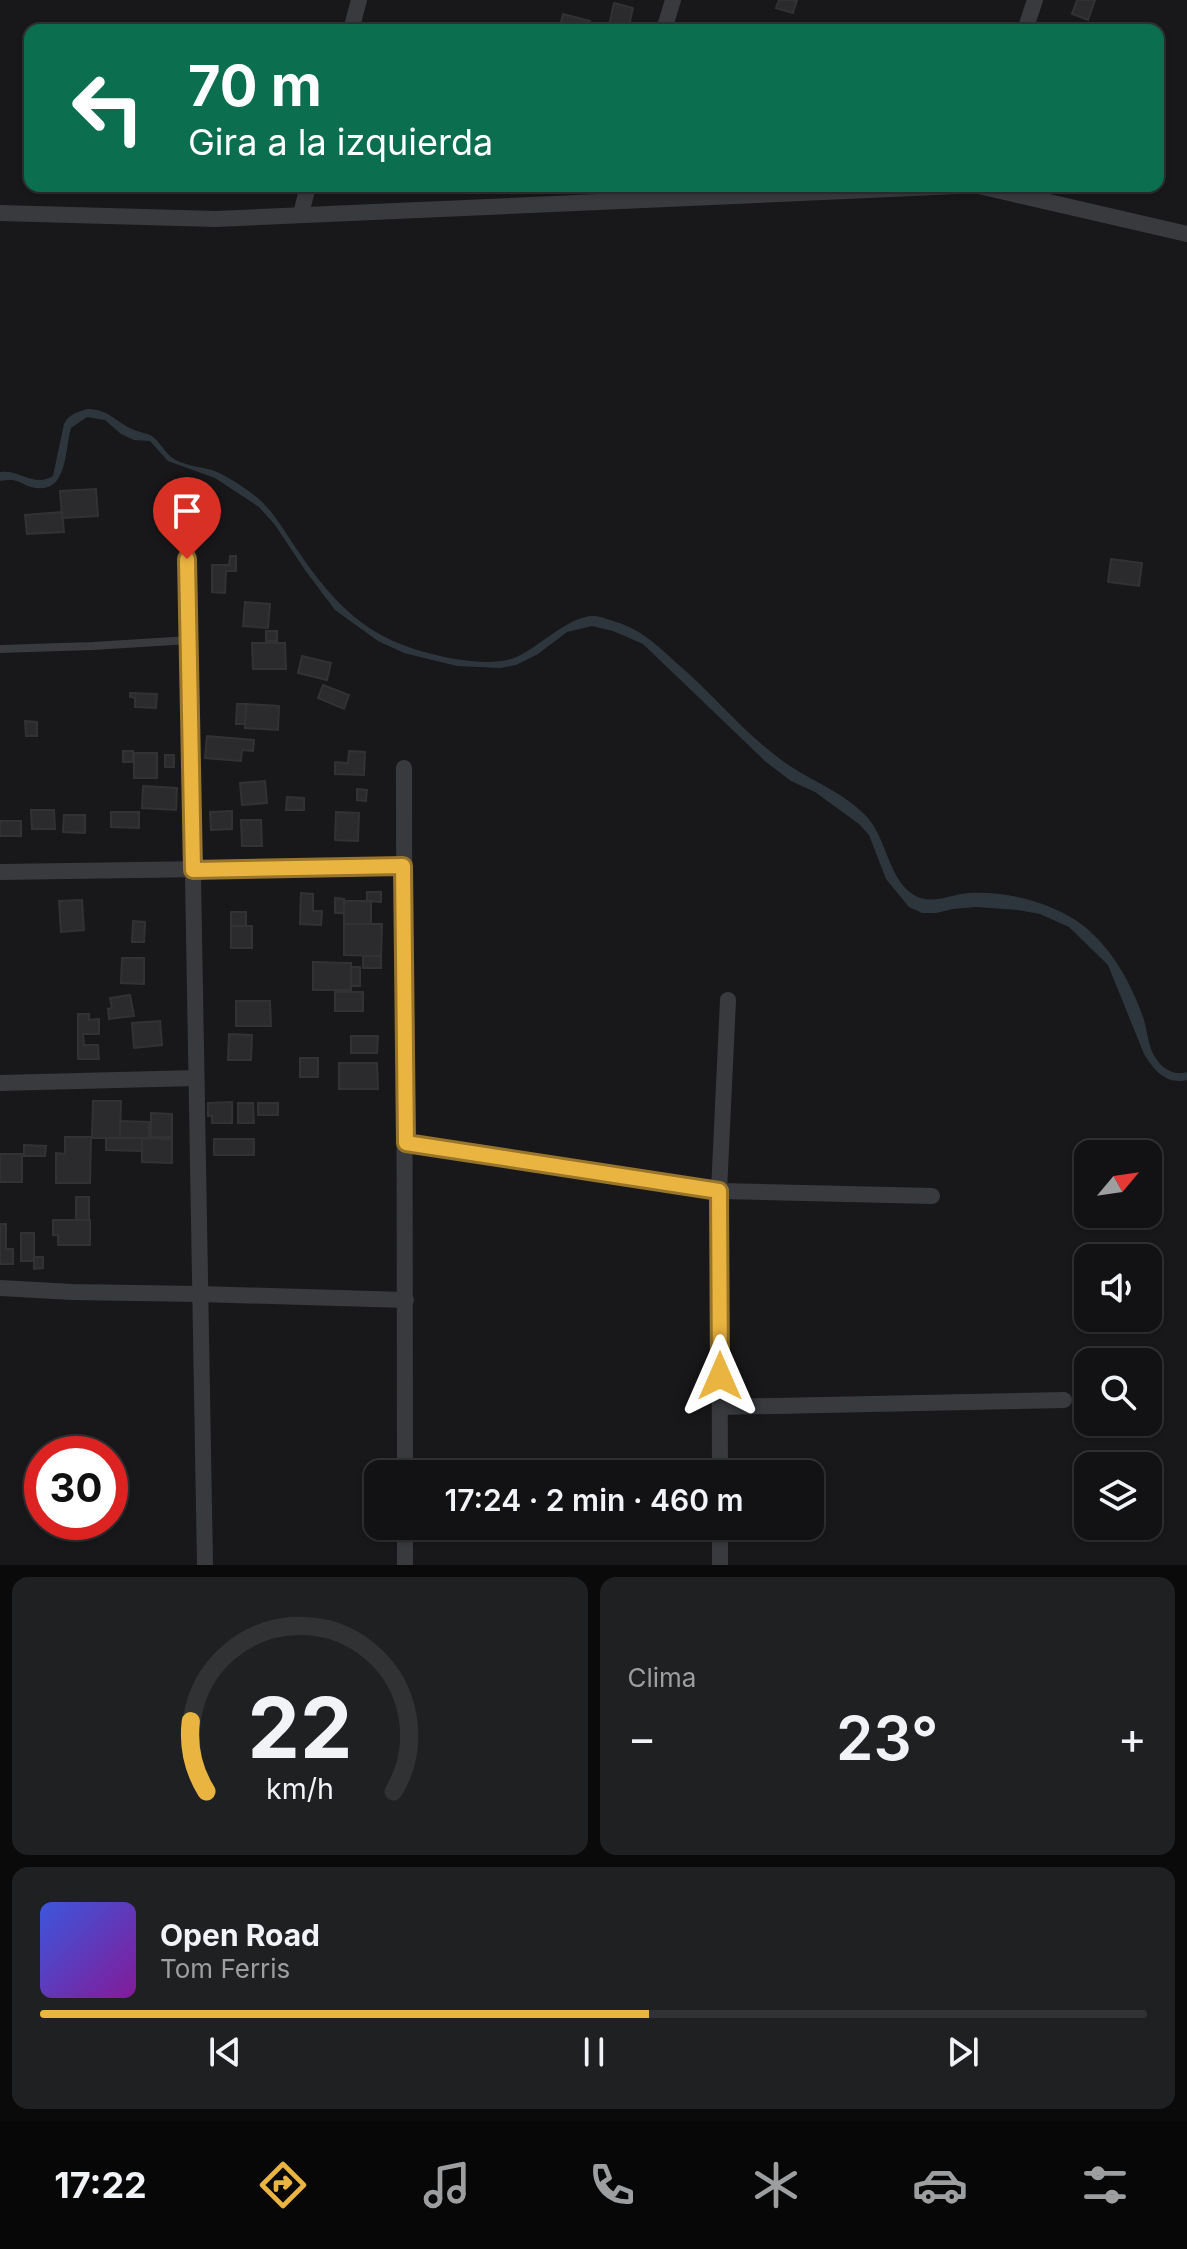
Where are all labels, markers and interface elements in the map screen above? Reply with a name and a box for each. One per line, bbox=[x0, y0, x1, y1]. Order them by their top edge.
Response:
text: 70 m bbox=[188, 52, 322, 120]
icon: left bbox=[56, 56, 160, 160]
text: Gira a la izquierda bbox=[188, 120, 493, 164]
pin bbox=[153, 477, 221, 559]
icon: arrive bbox=[165, 489, 209, 533]
north arrow bbox=[1074, 1140, 1162, 1228]
map controls bbox=[1074, 1140, 1162, 1540]
button: sound bbox=[1074, 1244, 1162, 1332]
position arrow bbox=[678, 1334, 762, 1418]
button: search bbox=[1074, 1348, 1162, 1436]
speed limit sign: 30 bbox=[24, 1436, 128, 1540]
button: layers bbox=[1074, 1452, 1162, 1540]
text: 17:24 · 2 min · 460 m bbox=[444, 1482, 744, 1518]
text: Clima bbox=[628, 1662, 696, 1693]
text: 22 bbox=[247, 1677, 352, 1778]
text: 23° bbox=[836, 1702, 938, 1774]
text: − bbox=[628, 1711, 657, 1765]
text: + bbox=[1118, 1711, 1147, 1765]
text: km/h bbox=[266, 1771, 334, 1806]
text: Open Road bbox=[160, 1917, 320, 1953]
text: Tom Ferris bbox=[160, 1953, 290, 1984]
icon: previous bbox=[203, 2030, 247, 2074]
icon: pause bbox=[572, 2030, 616, 2074]
icon: next bbox=[941, 2030, 985, 2074]
icon: directions bbox=[255, 2157, 311, 2213]
icon: music bbox=[419, 2157, 475, 2213]
icon: phone bbox=[584, 2157, 640, 2213]
icon: climate bbox=[748, 2157, 804, 2213]
icon: car bbox=[912, 2157, 968, 2213]
icon: filters bbox=[1077, 2157, 1133, 2213]
text: 17:22 bbox=[54, 2163, 147, 2207]

